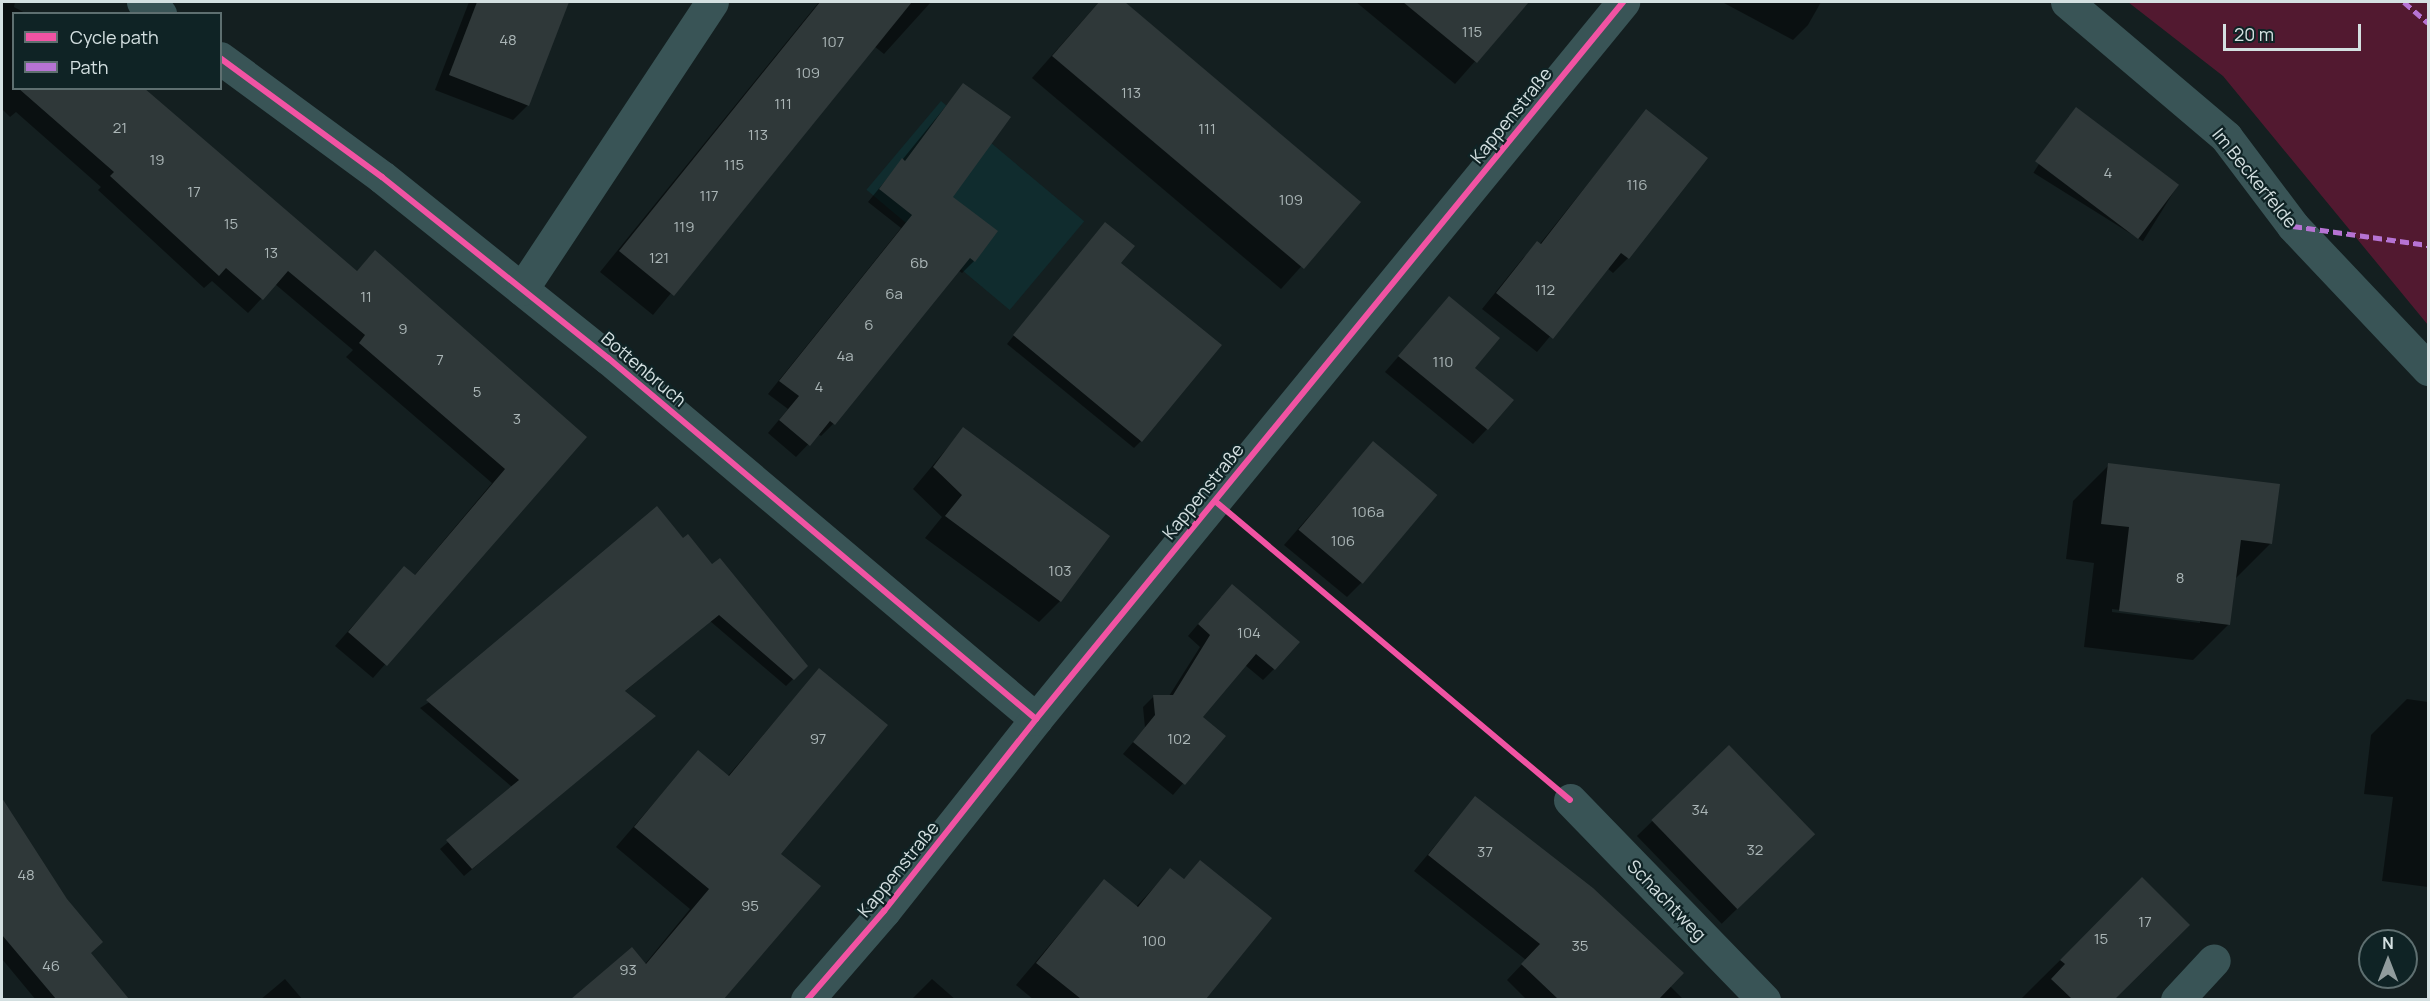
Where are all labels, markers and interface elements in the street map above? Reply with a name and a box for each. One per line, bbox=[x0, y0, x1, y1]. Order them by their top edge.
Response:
legend bbox=[12, 12, 222, 90]
scale bar bbox=[2226, 12, 2364, 50]
text: 20 m bbox=[2234, 22, 2274, 46]
house number: 115 bbox=[1462, 23, 1482, 41]
text: Cycle path bbox=[70, 25, 159, 49]
house number: 48 bbox=[499, 31, 517, 49]
house number: 107 bbox=[822, 33, 844, 51]
text: Path bbox=[70, 55, 108, 79]
street label: Kappenstraße bbox=[1466, 63, 1556, 167]
house number: 109 bbox=[796, 64, 820, 82]
house number: 113 bbox=[1121, 84, 1141, 102]
house number: 111 bbox=[774, 95, 792, 113]
house number: 21 bbox=[113, 119, 127, 137]
house number: 111 bbox=[1198, 120, 1216, 138]
street label: Im Beckerfelde bbox=[2208, 124, 2302, 232]
house number: 113 bbox=[748, 126, 768, 144]
house number: 19 bbox=[149, 151, 165, 169]
house number: 115 bbox=[724, 156, 744, 174]
house number: 4 bbox=[2104, 164, 2112, 182]
house number: 116 bbox=[1626, 176, 1648, 194]
house number: 17 bbox=[187, 183, 201, 201]
house number: 117 bbox=[699, 187, 719, 205]
house number: 109 bbox=[1279, 191, 1303, 209]
house number: 15 bbox=[224, 215, 238, 233]
house number: 119 bbox=[673, 218, 695, 236]
house number: 13 bbox=[264, 244, 278, 262]
house number: 121 bbox=[649, 249, 669, 267]
house number: 6b bbox=[910, 254, 928, 272]
house number: 112 bbox=[1535, 281, 1555, 299]
house number: 6a bbox=[885, 285, 903, 303]
house number: 11 bbox=[360, 288, 372, 306]
house number: 6 bbox=[864, 316, 874, 334]
house number: 9 bbox=[398, 320, 408, 338]
street label: Bottenbruch bbox=[597, 327, 691, 411]
house number: 4a bbox=[836, 347, 854, 365]
house number: 7 bbox=[436, 351, 444, 369]
house number: 110 bbox=[1433, 353, 1453, 371]
house number: 4 bbox=[815, 378, 823, 396]
house number: 5 bbox=[473, 383, 481, 401]
house number: 3 bbox=[513, 410, 521, 428]
street label: Kappenstraße bbox=[1158, 439, 1248, 543]
house number: 106a bbox=[1352, 503, 1384, 521]
house number: 106 bbox=[1331, 532, 1355, 550]
house number: 103 bbox=[1048, 562, 1072, 580]
house number: 8 bbox=[2176, 569, 2184, 587]
house number: 104 bbox=[1237, 624, 1261, 642]
house number: 97 bbox=[810, 730, 826, 748]
house number: 102 bbox=[1167, 730, 1191, 748]
house number: 34 bbox=[1691, 801, 1709, 819]
street label: Kappenstraße bbox=[853, 817, 943, 921]
house number: 32 bbox=[1747, 841, 1763, 859]
house number: 37 bbox=[1477, 843, 1493, 861]
street label: Schachtweg bbox=[1623, 855, 1711, 945]
house number: 48 bbox=[17, 866, 35, 884]
house number: 95 bbox=[741, 897, 759, 915]
house number: 17 bbox=[2138, 913, 2152, 931]
north arrow bbox=[2358, 929, 2418, 989]
house number: 15 bbox=[2094, 930, 2108, 948]
house number: 100 bbox=[1142, 932, 1166, 950]
text: N bbox=[2382, 932, 2394, 954]
house number: 35 bbox=[1572, 937, 1588, 955]
house number: 46 bbox=[42, 957, 60, 975]
house number: 93 bbox=[619, 961, 637, 979]

